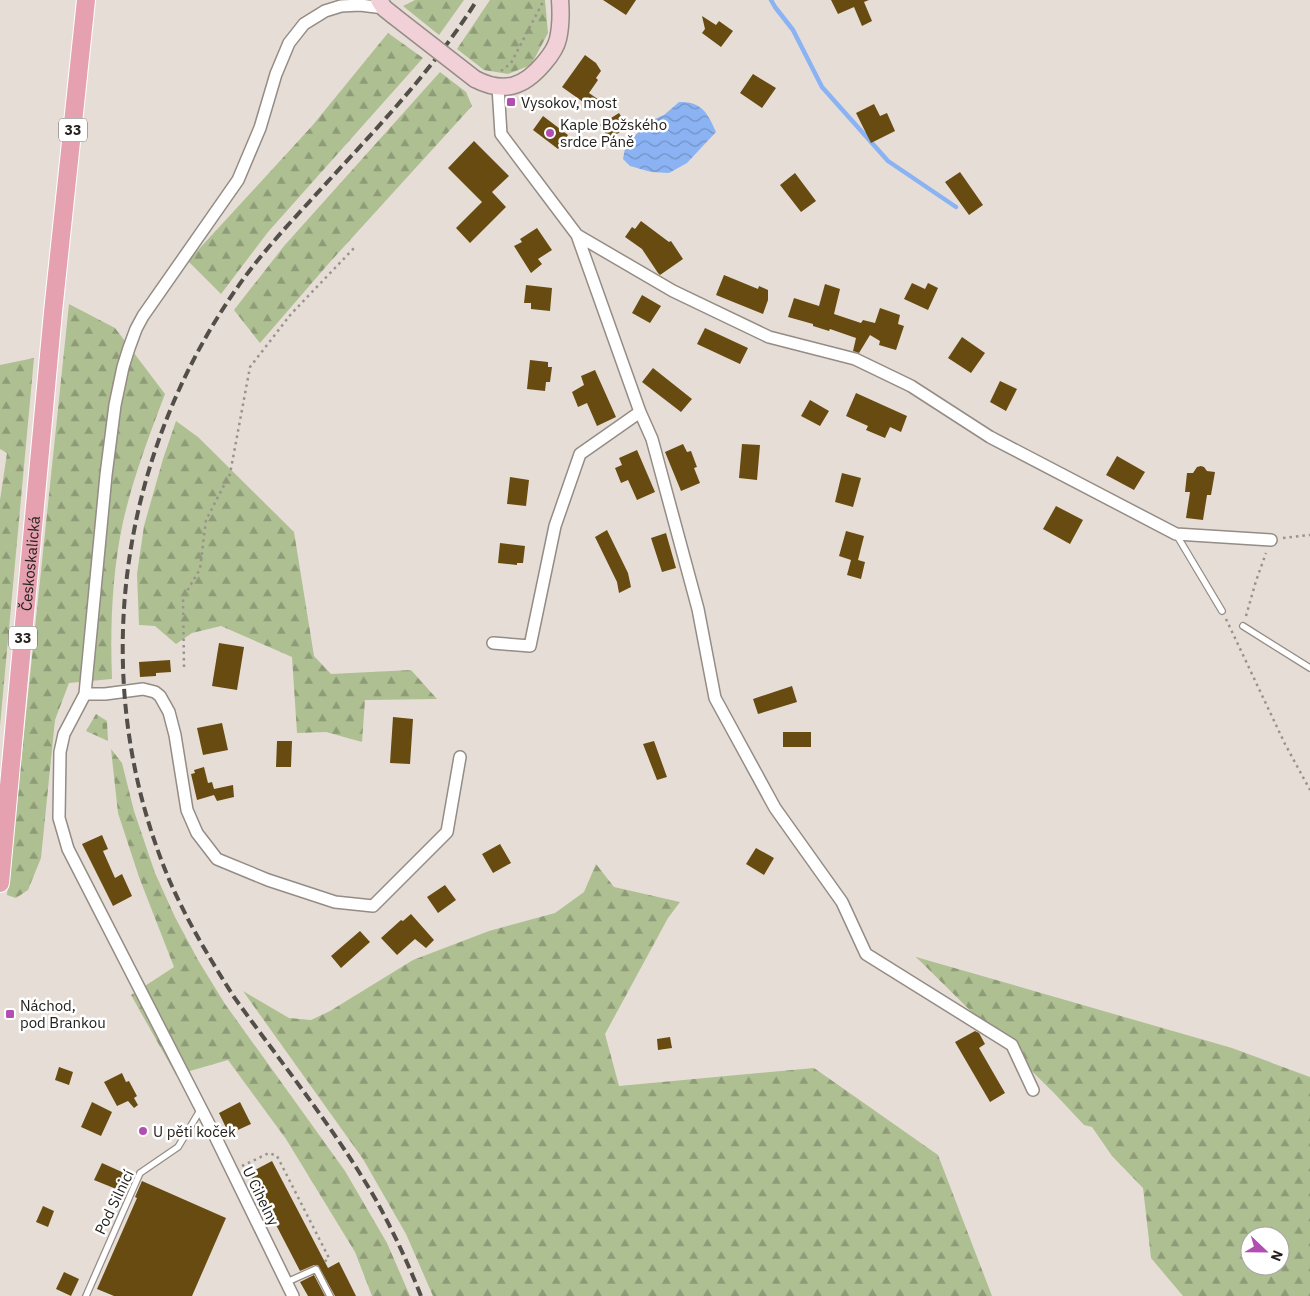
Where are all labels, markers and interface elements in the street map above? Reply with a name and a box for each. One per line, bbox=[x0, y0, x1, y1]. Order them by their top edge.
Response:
place label: Vysokov, most bbox=[521, 93, 617, 112]
marker: Vysokov, most bbox=[505, 96, 517, 108]
place label: Kaple Božského srdce Páně bbox=[560, 115, 667, 151]
road number: 33 bbox=[59, 118, 87, 142]
marker: Kaple Božského srdce Páně bbox=[544, 127, 556, 139]
street label: Českoskalická bbox=[16, 515, 44, 612]
road number: 33 bbox=[9, 626, 37, 650]
place label: Náchod, pod Brankou bbox=[20, 996, 106, 1032]
marker: Náchod, pod Brankou bbox=[4, 1008, 16, 1020]
place label: U pěti koček bbox=[153, 1122, 236, 1141]
marker: U pěti koček bbox=[137, 1125, 149, 1137]
street label: U Cihelny bbox=[239, 1163, 284, 1229]
street label: Pod Silnicí bbox=[90, 1166, 138, 1237]
north arrow bbox=[1240, 1226, 1290, 1276]
text: N bbox=[1267, 1248, 1287, 1264]

